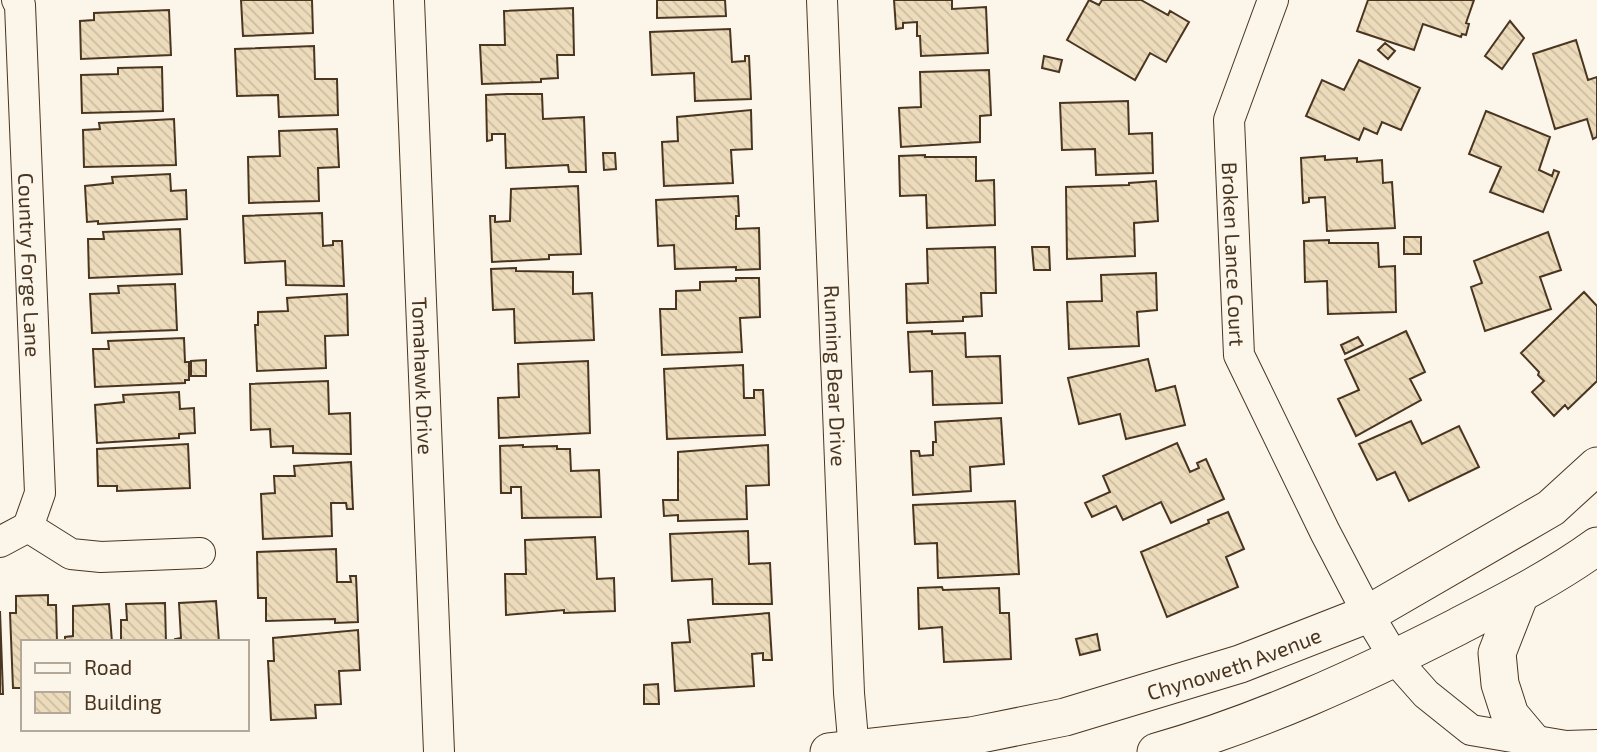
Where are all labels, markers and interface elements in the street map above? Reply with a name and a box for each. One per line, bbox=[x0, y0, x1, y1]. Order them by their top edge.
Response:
street label: Broken Lance Court bbox=[1218, 161, 1251, 347]
street label: Country Forge Lane bbox=[14, 172, 47, 358]
street label: Running Bear Drive bbox=[821, 284, 853, 467]
street label: Tomahawk Drive bbox=[408, 296, 440, 455]
street label: Chynoweth Avenue bbox=[1144, 621, 1324, 704]
legend bbox=[21, 640, 248, 731]
text: Road bbox=[84, 654, 132, 679]
text: Building bbox=[84, 689, 162, 714]

